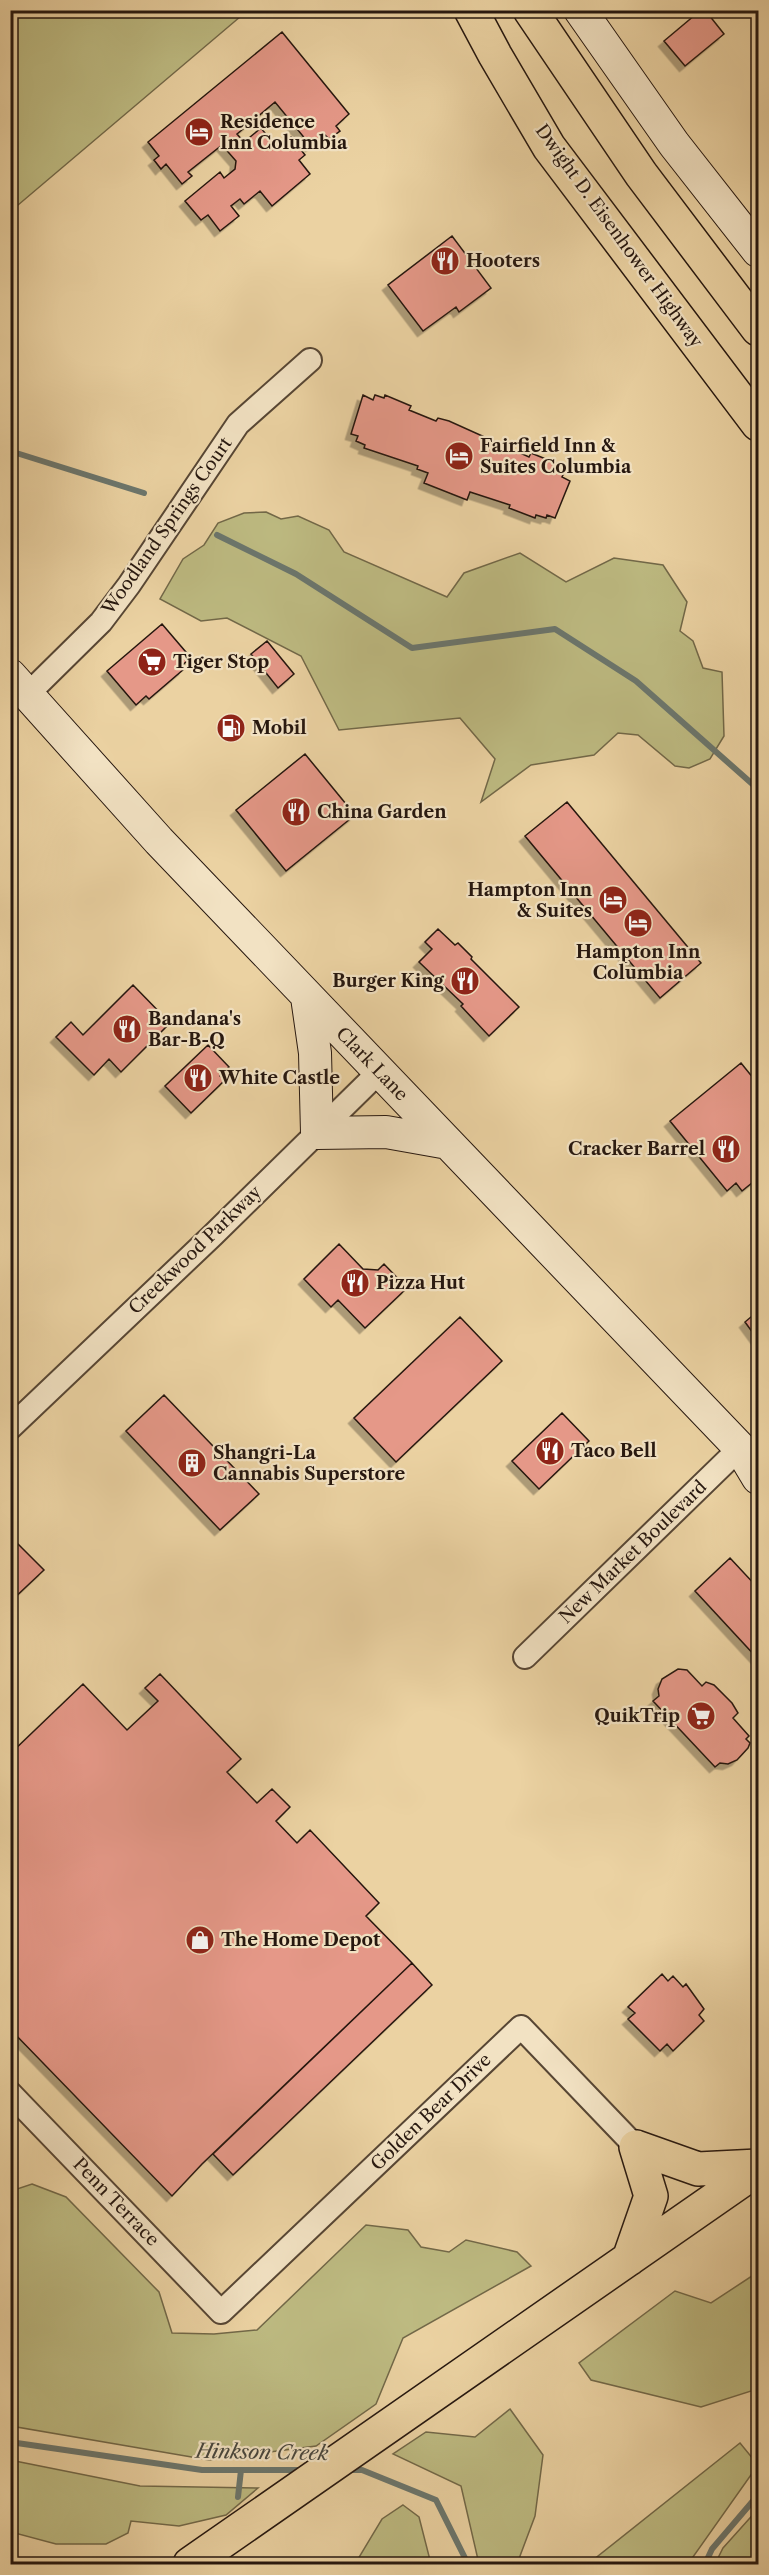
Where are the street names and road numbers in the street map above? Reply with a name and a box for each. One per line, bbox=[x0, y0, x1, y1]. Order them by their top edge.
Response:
street label: Dwight D. Eisenhower Highway bbox=[531, 120, 708, 353]
street label: Woodland Springs Court bbox=[97, 433, 237, 620]
street label: Clark Lane bbox=[332, 1023, 412, 1105]
street label: Creekwood Parkway bbox=[124, 1180, 267, 1319]
street label: New Market Boulevard bbox=[555, 1476, 711, 1628]
street label: Golden Bear Drive bbox=[366, 2049, 496, 2175]
street label: Penn Terrace bbox=[68, 2153, 164, 2251]

